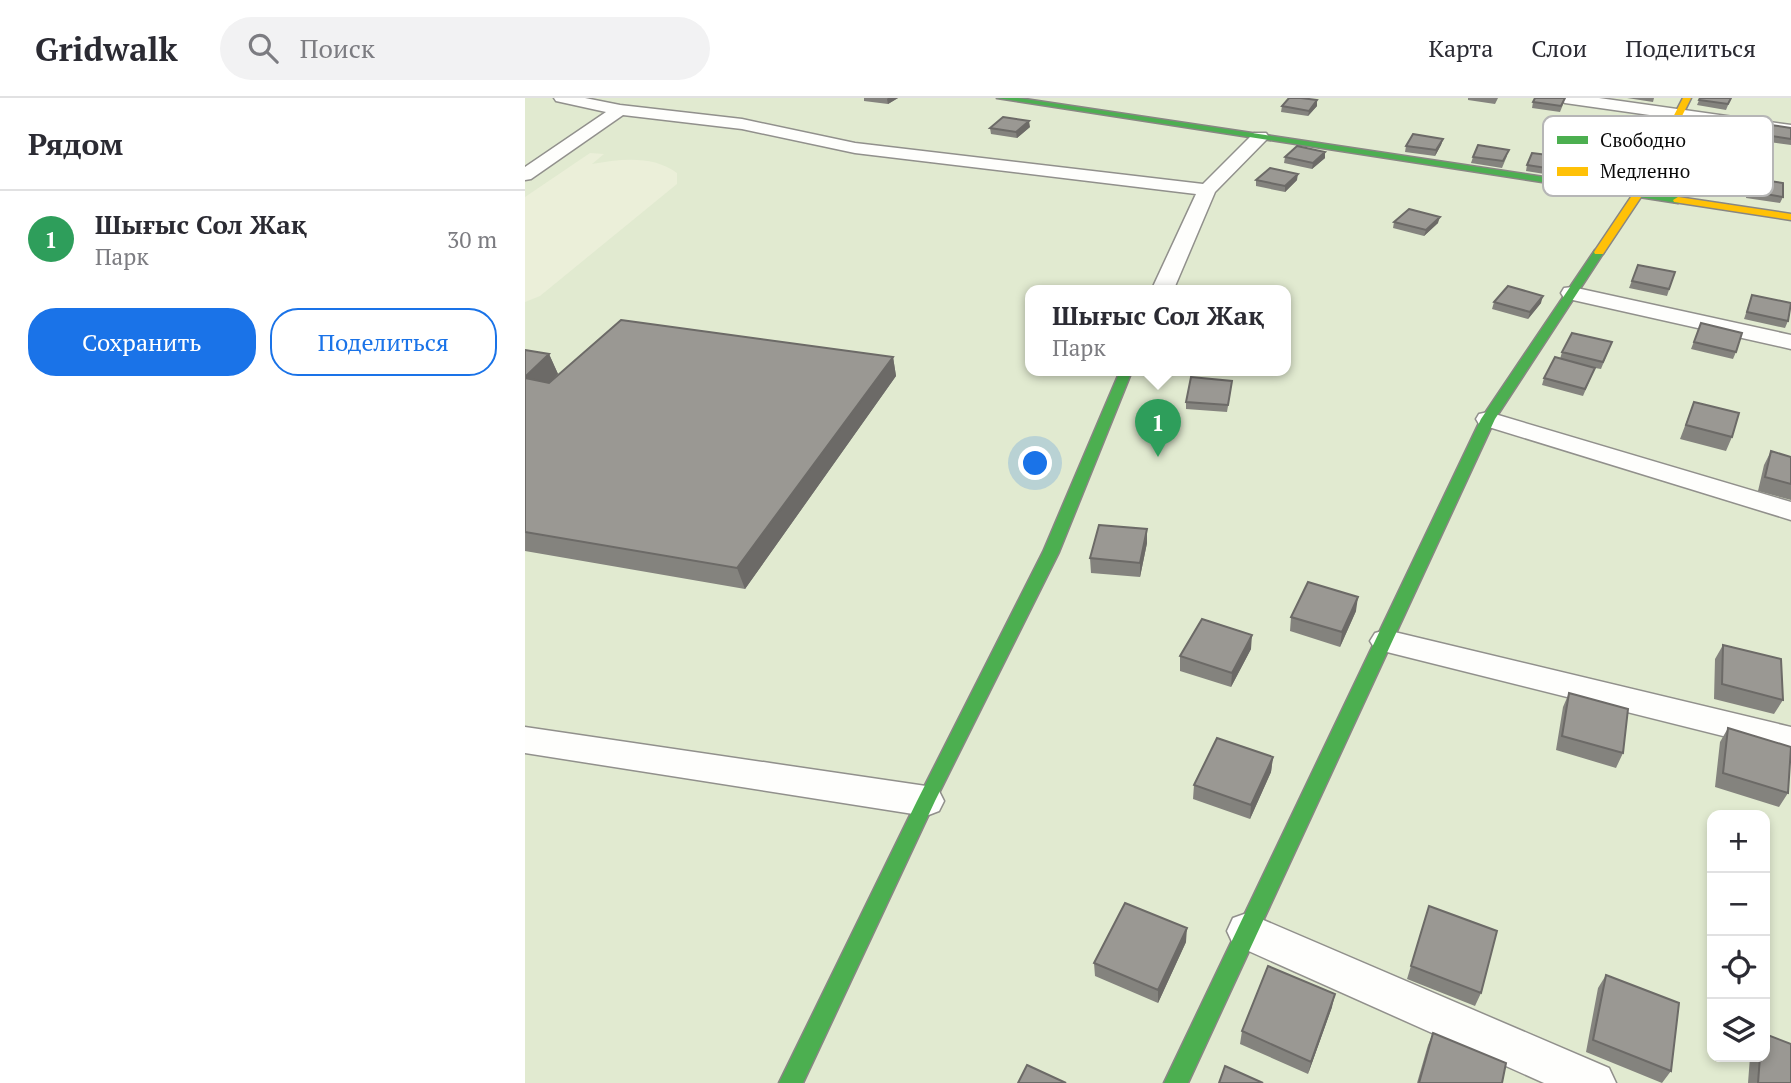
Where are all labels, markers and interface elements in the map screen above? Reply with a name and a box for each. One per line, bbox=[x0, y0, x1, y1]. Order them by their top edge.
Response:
search box bbox=[220, 17, 710, 80]
text: Gridwalk bbox=[35, 27, 178, 70]
icon: search bbox=[244, 29, 282, 67]
text: Поиск bbox=[300, 31, 375, 65]
text: Карта bbox=[1428, 32, 1493, 64]
text: Слои bbox=[1531, 32, 1587, 64]
text: Поделиться bbox=[1625, 32, 1756, 64]
legend bbox=[1543, 116, 1773, 196]
text: Рядом bbox=[28, 124, 123, 164]
text: Свободно bbox=[1600, 127, 1686, 152]
text: Медленно bbox=[1600, 158, 1690, 183]
text: Шығыс Сол Жақ bbox=[95, 207, 307, 241]
text: 1 bbox=[45, 224, 58, 255]
text: 30 m bbox=[447, 224, 497, 255]
text: Парк bbox=[95, 241, 149, 272]
popup bbox=[1025, 285, 1291, 376]
text: Шығыс Сол Жақ bbox=[1052, 298, 1264, 332]
button: Сохранить bbox=[28, 308, 256, 376]
button: Поделиться bbox=[270, 308, 497, 376]
text: Парк bbox=[1052, 332, 1106, 363]
pin: 1 bbox=[1135, 399, 1181, 457]
your location bbox=[1018, 446, 1052, 480]
map controls bbox=[1707, 810, 1770, 1062]
button: + bbox=[1707, 810, 1770, 873]
button: − bbox=[1707, 873, 1770, 936]
button: locate bbox=[1707, 936, 1770, 999]
button: layers bbox=[1707, 999, 1770, 1062]

